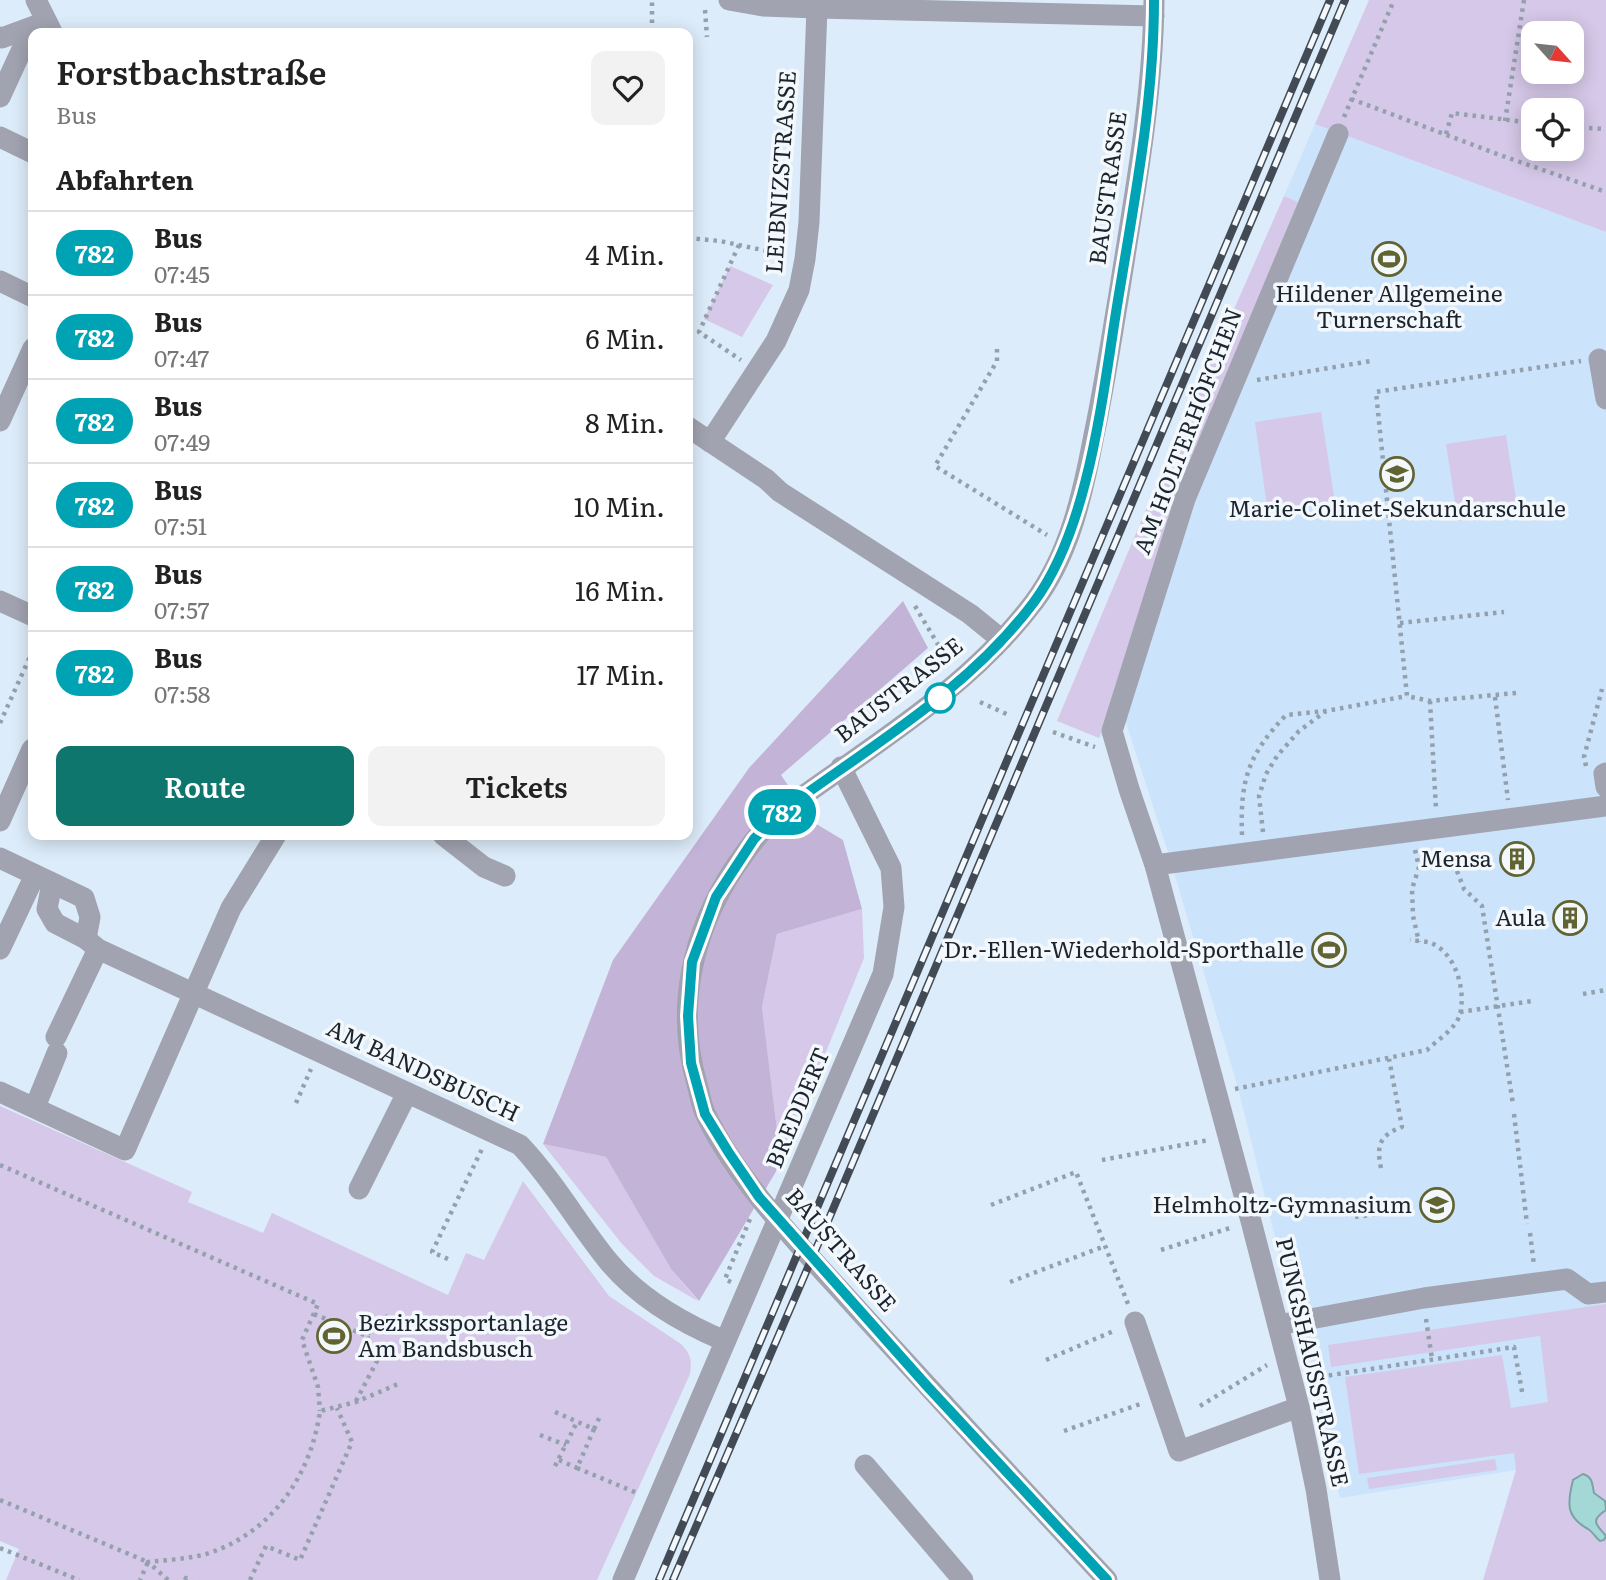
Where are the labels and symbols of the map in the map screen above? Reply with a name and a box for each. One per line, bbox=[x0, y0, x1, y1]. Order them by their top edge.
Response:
north arrow bbox=[1521, 21, 1584, 84]
street label: LEIBNIZSTRASSE bbox=[755, 69, 803, 274]
street label: BAUSTRASSE bbox=[1078, 109, 1134, 267]
sports icon: Hildener Allgemeine Turnerschaft bbox=[1370, 240, 1408, 278]
place label: Hildener Allgemeine Turnerschaft bbox=[1275, 275, 1503, 335]
street label: AM HOLTERHÖFCHEN bbox=[1123, 302, 1249, 558]
school or university icon: Marie-Colinet-Sekundarschule bbox=[1378, 455, 1416, 493]
place label: Marie-Colinet-Sekundarschule bbox=[1228, 490, 1566, 524]
street label: BAUSTRASSE bbox=[826, 627, 969, 749]
unlabelled marker bbox=[925, 683, 955, 713]
line badge: 782 bbox=[742, 789, 822, 835]
place label: Mensa bbox=[1420, 840, 1493, 874]
building icon: Mensa bbox=[1498, 840, 1536, 878]
place label: Aula bbox=[1495, 899, 1547, 933]
building icon: Aula bbox=[1551, 899, 1589, 937]
place label: Dr.-Ellen-Wiederhold-Sporthalle bbox=[943, 931, 1304, 965]
sports icon: Dr.-Ellen-Wiederhold-Sporthalle bbox=[1310, 931, 1348, 969]
street label: AM BANDSBUSCH bbox=[322, 1010, 526, 1129]
street label: BREDDERT bbox=[755, 1042, 837, 1173]
street label: BAUSTRASSE bbox=[779, 1179, 906, 1318]
place label: Helmholtz-Gymnasium bbox=[1153, 1186, 1412, 1220]
school or university icon: Helmholtz-Gymnasium bbox=[1418, 1186, 1456, 1224]
street label: PUNGSHAUSSTRASSE bbox=[1269, 1233, 1359, 1490]
place label: Bezirkssportanlage Am Bandsbusch bbox=[358, 1304, 568, 1364]
sports icon: Bezirkssportanlage Am Bandsbusch bbox=[315, 1317, 353, 1355]

